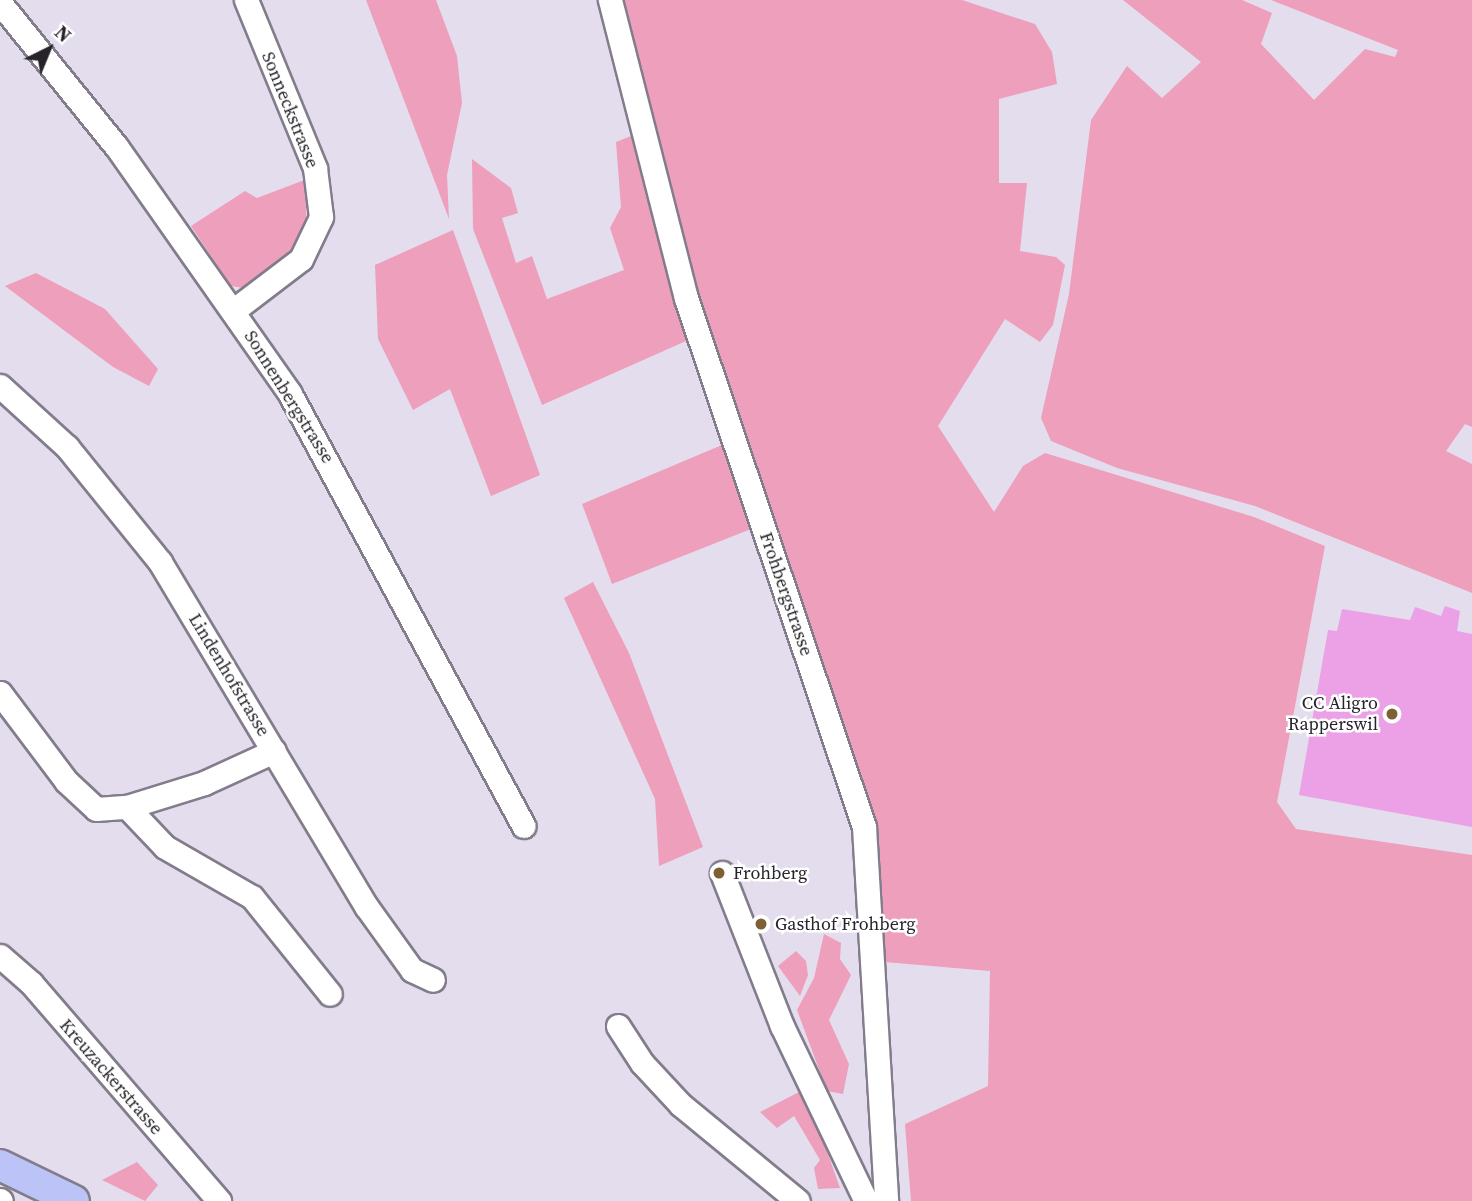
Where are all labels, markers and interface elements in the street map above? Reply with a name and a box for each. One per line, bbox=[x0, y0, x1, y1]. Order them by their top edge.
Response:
north arrow bbox=[14, 14, 84, 84]
text: N bbox=[49, 19, 77, 48]
street label: Sonneckstrasse bbox=[257, 49, 323, 171]
street label: Sonnenbergstrasse bbox=[239, 327, 339, 467]
street label: Frohbergstrasse bbox=[755, 529, 817, 659]
street label: Lindenhofstrasse bbox=[184, 610, 274, 740]
place label: CC Aligro Rapperswil bbox=[1288, 693, 1378, 736]
marker: CC Aligro Rapperswil bbox=[1384, 706, 1400, 722]
place label: Frohberg bbox=[733, 862, 807, 884]
marker: Frohberg bbox=[711, 865, 727, 881]
place label: Gasthof Frohberg bbox=[775, 913, 916, 935]
marker: Gasthof Frohberg bbox=[753, 916, 769, 932]
street label: Kreuzackerstrasse bbox=[55, 1015, 167, 1139]

